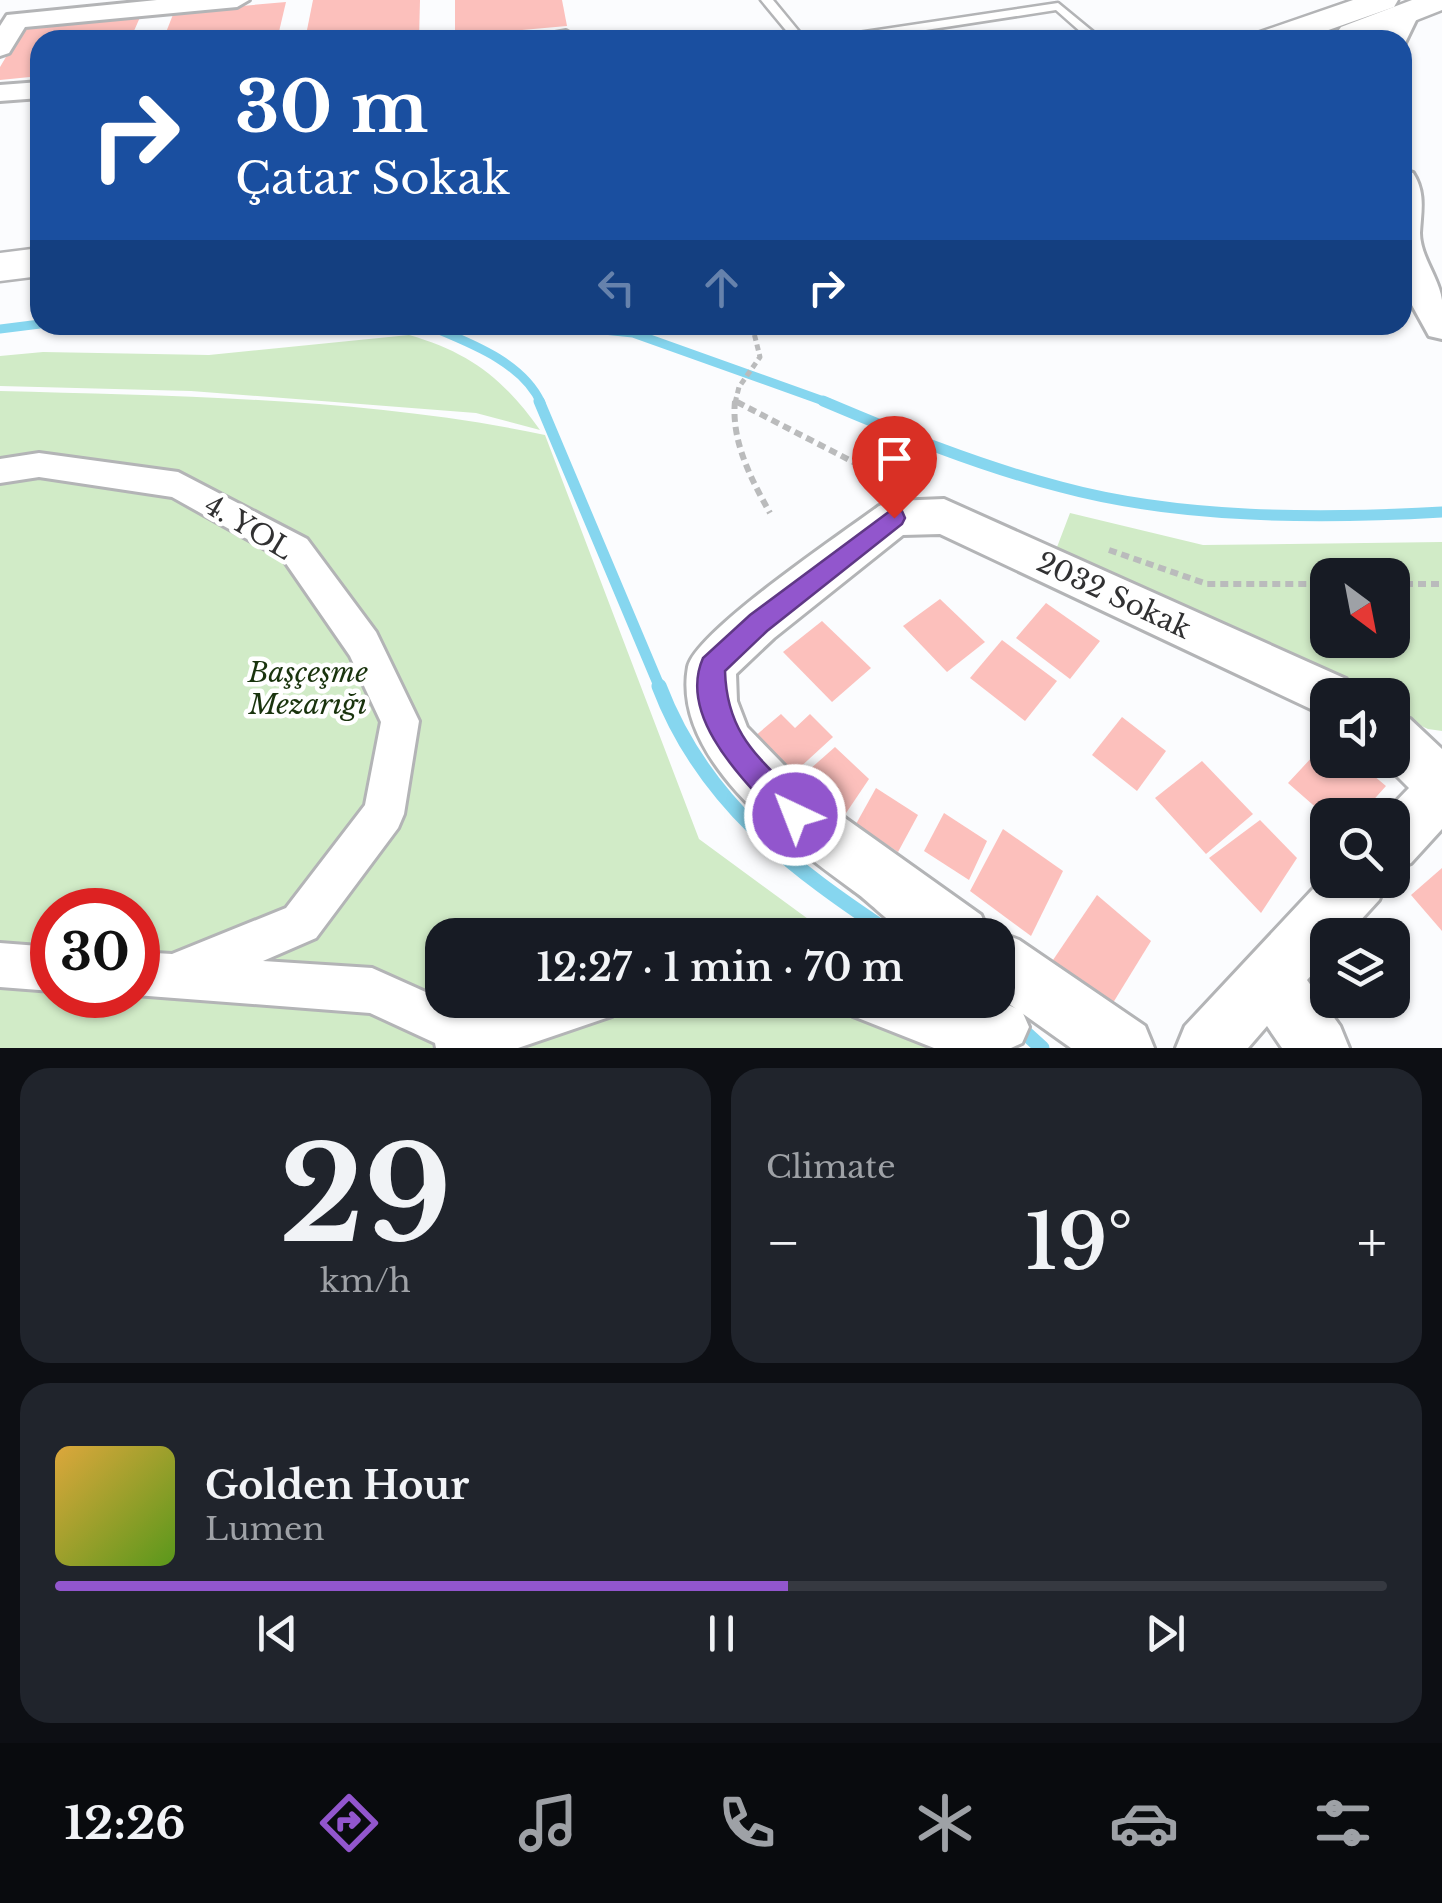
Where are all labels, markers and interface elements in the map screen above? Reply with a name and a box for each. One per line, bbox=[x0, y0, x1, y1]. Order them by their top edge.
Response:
text: 30 m bbox=[235, 64, 428, 151]
icon: right bbox=[70, 70, 200, 200]
text: Çatar Sokak bbox=[235, 150, 510, 206]
icon: left bbox=[589, 260, 644, 315]
icon: ahead bbox=[694, 260, 749, 315]
icon: right bbox=[799, 260, 854, 315]
pin bbox=[852, 416, 937, 519]
icon: arrive bbox=[867, 431, 922, 486]
street label: 4. YOL bbox=[198, 488, 299, 567]
street label: 2032 Sokak bbox=[1031, 544, 1197, 647]
north arrow bbox=[1310, 558, 1410, 658]
map controls bbox=[1310, 558, 1410, 1018]
park label: Başçeşme Mezarığı bbox=[247, 655, 368, 722]
button: sound bbox=[1310, 678, 1410, 778]
position arrow bbox=[743, 763, 847, 867]
button: search bbox=[1310, 798, 1410, 898]
speed limit sign: 30 bbox=[30, 888, 160, 1018]
button: layers bbox=[1310, 918, 1410, 1018]
text: 12:27 · 1 min · 70 m bbox=[536, 944, 904, 991]
text: 29 bbox=[279, 1115, 452, 1276]
text: Climate bbox=[766, 1147, 895, 1187]
text: 19° bbox=[1025, 1196, 1133, 1289]
text: − bbox=[766, 1209, 801, 1277]
text: + bbox=[1357, 1209, 1387, 1277]
text: km/h bbox=[320, 1261, 411, 1301]
text: Golden Hour bbox=[205, 1462, 469, 1509]
text: Lumen bbox=[205, 1509, 324, 1549]
icon: previous bbox=[250, 1606, 305, 1661]
icon: pause bbox=[694, 1606, 749, 1661]
icon: next bbox=[1138, 1606, 1193, 1661]
icon: directions bbox=[314, 1788, 384, 1858]
icon: music bbox=[513, 1788, 583, 1858]
icon: phone bbox=[712, 1788, 782, 1858]
icon: climate bbox=[910, 1788, 980, 1858]
icon: car bbox=[1109, 1788, 1179, 1858]
icon: filters bbox=[1308, 1788, 1378, 1858]
text: 12:26 bbox=[64, 1795, 186, 1851]

